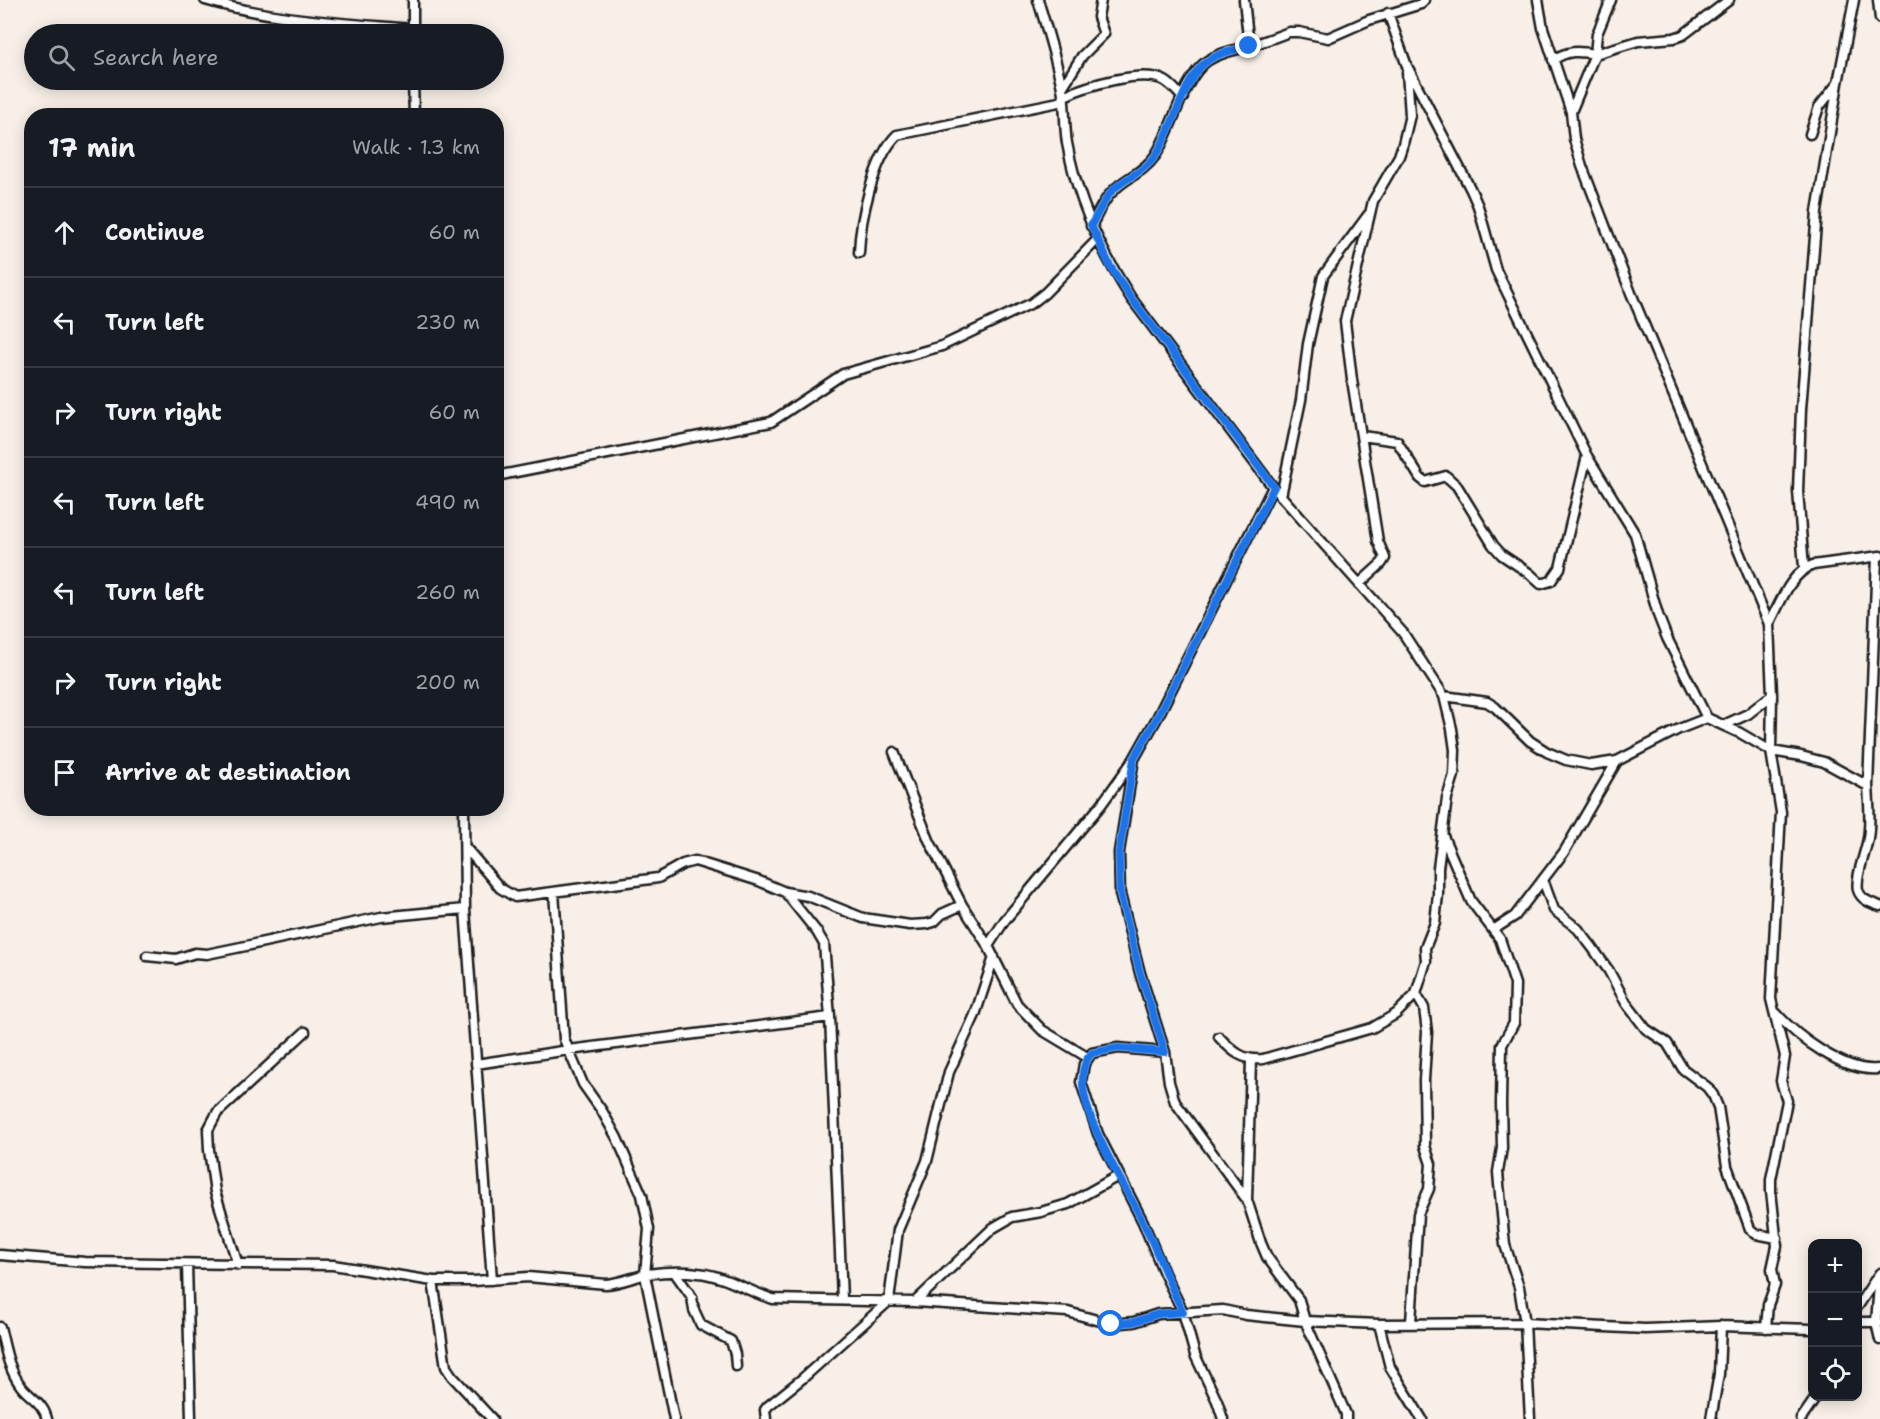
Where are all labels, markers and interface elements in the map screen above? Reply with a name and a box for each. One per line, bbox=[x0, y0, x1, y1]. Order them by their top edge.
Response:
search box bbox=[24, 24, 504, 90]
route end bbox=[1235, 32, 1261, 58]
icon: search bbox=[45, 41, 78, 74]
text: Search here bbox=[93, 43, 219, 72]
text: 17 min bbox=[48, 130, 135, 165]
text: Walk · 1.3 km bbox=[352, 134, 480, 160]
icon: ahead bbox=[48, 216, 81, 249]
text: Continue bbox=[105, 218, 205, 247]
text: 60 m bbox=[428, 219, 480, 245]
icon: left bbox=[48, 306, 81, 339]
text: Turn left bbox=[105, 308, 204, 337]
text: 230 m bbox=[415, 309, 480, 335]
icon: right bbox=[48, 396, 81, 429]
text: Turn right bbox=[105, 398, 222, 427]
text: 60 m bbox=[428, 399, 480, 425]
icon: left bbox=[48, 486, 81, 519]
text: Turn left bbox=[105, 488, 204, 517]
text: 490 m bbox=[415, 489, 480, 515]
icon: left bbox=[48, 576, 81, 609]
text: Turn left bbox=[105, 578, 204, 607]
text: 260 m bbox=[415, 579, 480, 605]
icon: right bbox=[48, 666, 81, 699]
text: Turn right bbox=[105, 668, 222, 697]
text: 200 m bbox=[415, 669, 480, 695]
icon: arrive bbox=[48, 756, 81, 789]
text: Arrive at destination bbox=[105, 758, 351, 787]
map controls bbox=[1808, 1239, 1862, 1401]
button: + bbox=[1808, 1239, 1862, 1293]
button: − bbox=[1808, 1293, 1862, 1347]
route start bbox=[1097, 1310, 1123, 1336]
button: locate bbox=[1808, 1347, 1862, 1401]

